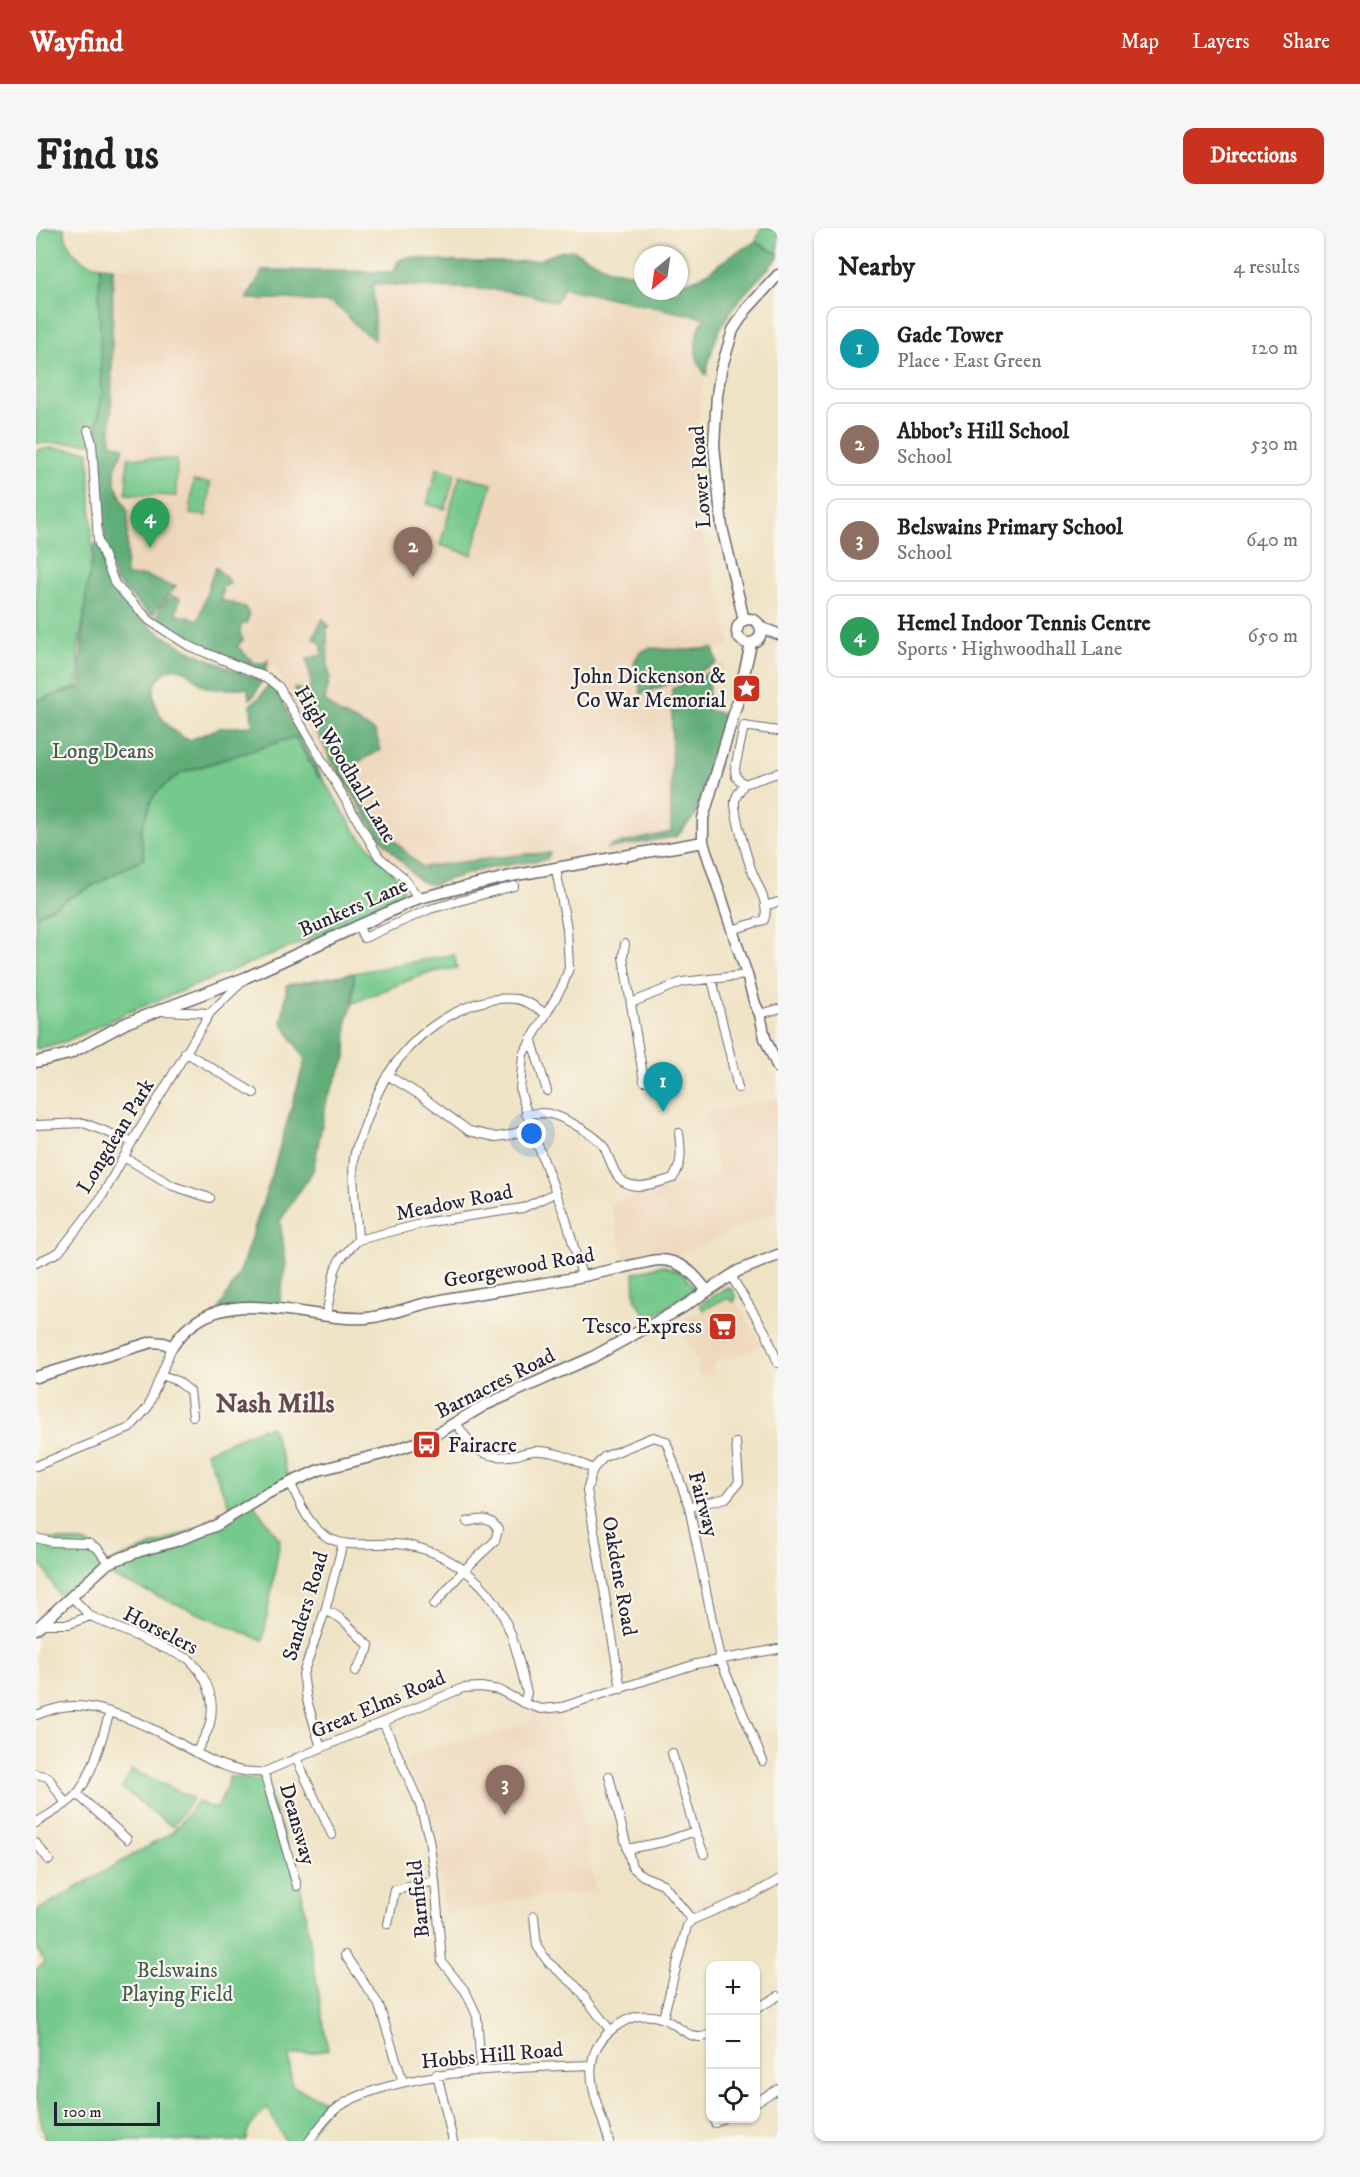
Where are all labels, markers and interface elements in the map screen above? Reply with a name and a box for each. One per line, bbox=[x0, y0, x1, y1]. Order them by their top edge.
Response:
text: Wayfind bbox=[30, 25, 123, 60]
text: Map bbox=[1120, 29, 1159, 55]
text: Layers bbox=[1192, 29, 1250, 55]
text: Share bbox=[1283, 29, 1330, 55]
button: Directions bbox=[1183, 128, 1324, 184]
text: Find us bbox=[36, 130, 159, 182]
north arrow bbox=[634, 246, 688, 300]
text: Nearby bbox=[838, 251, 915, 284]
text: 4 results bbox=[1233, 255, 1300, 280]
text: Gade Tower bbox=[897, 322, 1003, 349]
text: 1 bbox=[856, 336, 863, 361]
text: 120 m bbox=[1251, 336, 1298, 361]
text: Place · East Green bbox=[897, 349, 1042, 374]
text: Abbot's Hill School bbox=[897, 418, 1069, 445]
street label: Lower Road bbox=[684, 424, 718, 529]
text: 2 bbox=[855, 432, 864, 457]
text: 530 m bbox=[1251, 432, 1298, 457]
text: School bbox=[897, 445, 952, 470]
pin: 4 bbox=[130, 498, 170, 548]
text: Belswains Primary School bbox=[897, 514, 1123, 541]
pin: 2 bbox=[394, 528, 433, 577]
text: 3 bbox=[856, 528, 863, 553]
text: 640 m bbox=[1246, 528, 1298, 553]
text: School bbox=[897, 541, 952, 566]
text: Hemel Indoor Tennis Centre bbox=[897, 610, 1151, 637]
text: 4 bbox=[854, 624, 865, 649]
text: 650 m bbox=[1248, 624, 1298, 649]
text: Sports · Highwoodhall Lane bbox=[897, 637, 1122, 662]
place label: John Dickenson & Co War Memorial bbox=[571, 664, 727, 714]
place icon: John Dickenson & Co War Memorial bbox=[731, 672, 763, 704]
street label: High Woodhall Lane bbox=[288, 681, 402, 848]
park label: Long Deans bbox=[52, 739, 154, 765]
street label: Bunkers Lane bbox=[295, 872, 412, 943]
pin: 1 bbox=[644, 1062, 682, 1112]
street label: Longdean Park bbox=[71, 1074, 161, 1199]
your location bbox=[517, 1119, 546, 1148]
street label: Meadow Road bbox=[394, 1179, 515, 1227]
street label: Georgewood Road bbox=[442, 1242, 597, 1294]
supermarket icon: Tesco Express bbox=[707, 1310, 739, 1342]
place label: Tesco Express bbox=[583, 1314, 702, 1340]
street label: Barnacres Road bbox=[431, 1342, 560, 1425]
district label: Nash Mills bbox=[216, 1387, 334, 1421]
bus stop icon: Fairacre bbox=[411, 1429, 443, 1461]
place label: Fairacre bbox=[448, 1433, 517, 1459]
street label: Fairway bbox=[682, 1469, 724, 1541]
street label: Oakdene Road bbox=[596, 1514, 642, 1638]
street label: Sanders Road bbox=[277, 1548, 335, 1664]
street label: Horselers bbox=[119, 1601, 202, 1661]
street label: Great Elms Road bbox=[307, 1665, 450, 1745]
pin: 3 bbox=[486, 1766, 524, 1815]
street label: Deansway bbox=[273, 1781, 321, 1869]
street label: Barnfield bbox=[402, 1858, 436, 1939]
park label: Belswains Playing Field bbox=[121, 1958, 234, 2008]
map controls bbox=[706, 1961, 760, 2123]
button: + bbox=[706, 1961, 760, 2015]
button: − bbox=[706, 2015, 760, 2069]
street label: Hobbs Hill Road bbox=[420, 2037, 565, 2075]
button: locate bbox=[706, 2069, 760, 2123]
scale bar bbox=[54, 2099, 160, 2126]
text: 100 m bbox=[63, 2102, 102, 2122]

